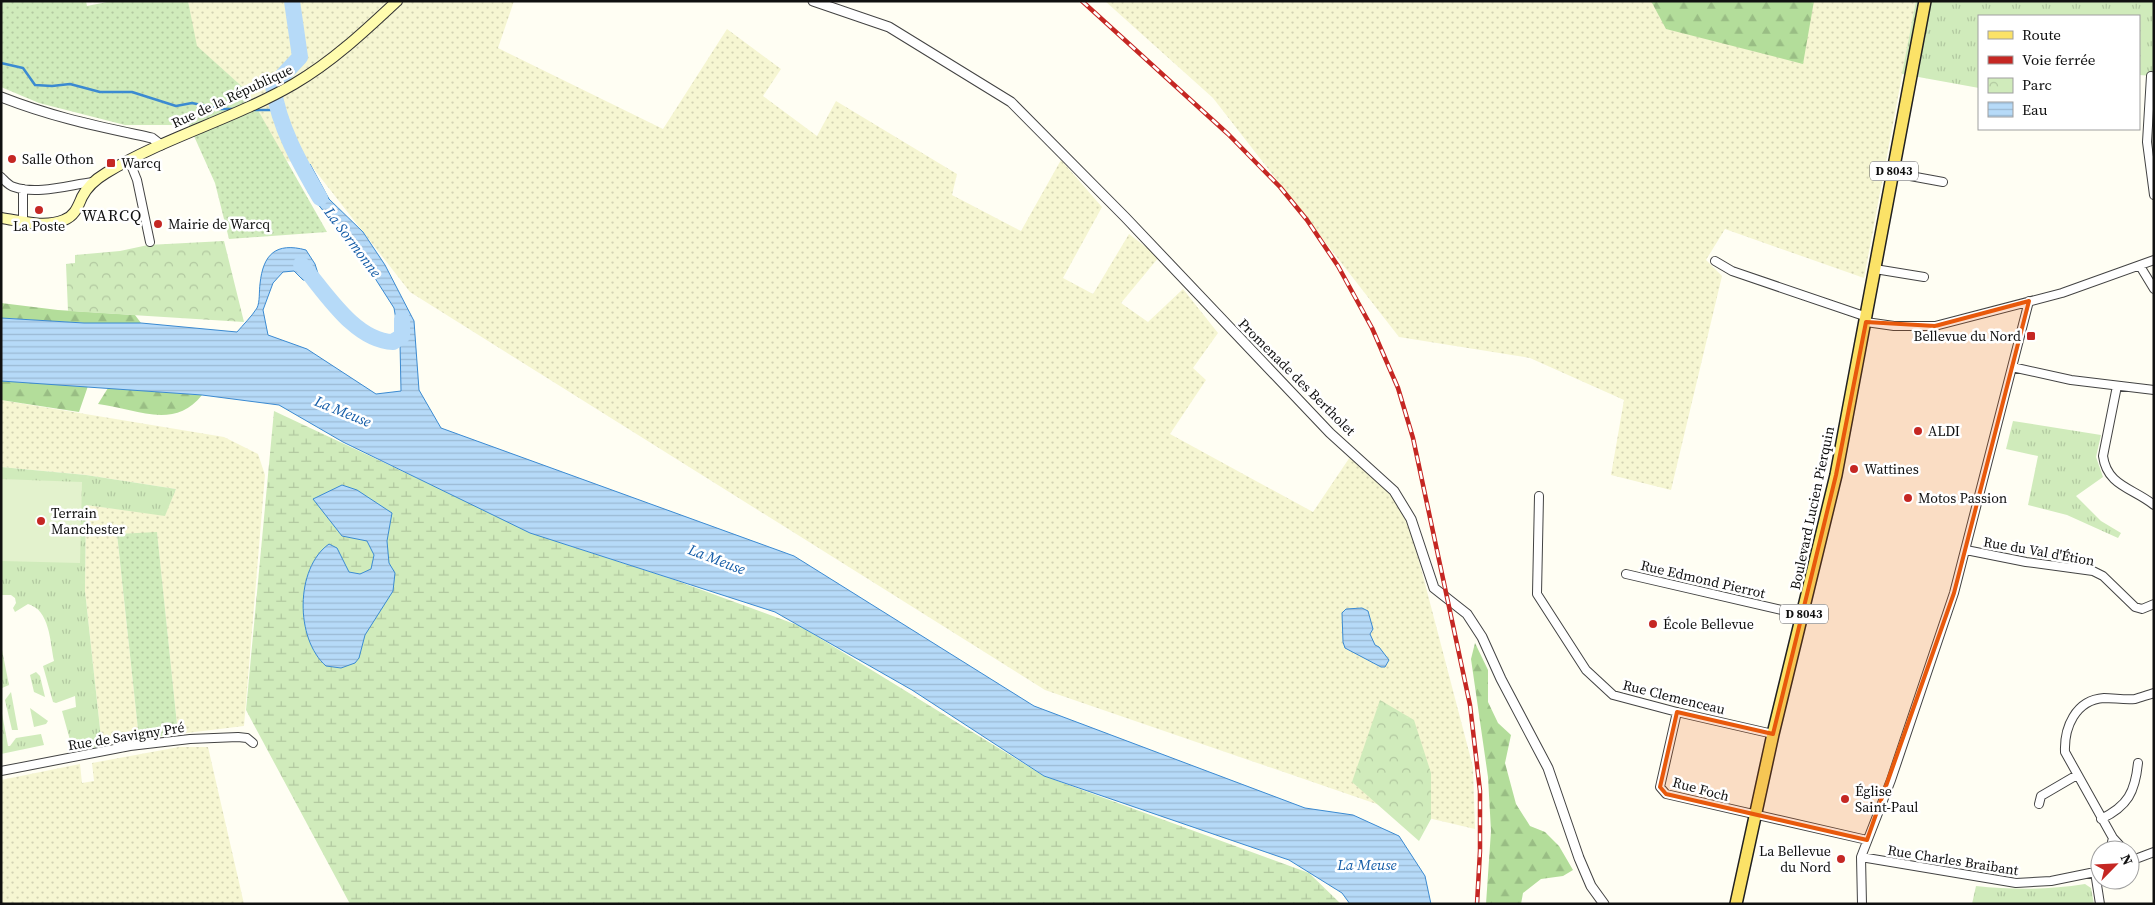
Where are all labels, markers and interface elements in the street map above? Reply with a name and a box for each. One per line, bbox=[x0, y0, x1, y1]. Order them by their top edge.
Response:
legend bbox=[1978, 15, 2140, 130]
text: Route bbox=[2022, 24, 2061, 45]
text: Voie ferrée bbox=[2022, 49, 2096, 70]
street label: Rue de la République bbox=[168, 59, 296, 133]
text: Parc bbox=[2022, 74, 2052, 95]
text: Eau bbox=[2022, 99, 2048, 120]
place label: Salle Othon bbox=[22, 149, 95, 169]
marker: Salle Othon bbox=[6, 153, 18, 165]
place label: Warcq bbox=[121, 153, 161, 173]
marker: Warcq bbox=[105, 157, 117, 169]
road number: D 8043 bbox=[1870, 162, 1918, 180]
water label: La Sormonne bbox=[319, 202, 386, 281]
marker: La Poste bbox=[33, 204, 45, 216]
district label: WARCQ bbox=[82, 204, 142, 226]
place label: Mairie de Warcq bbox=[168, 214, 270, 234]
place label: La Poste bbox=[13, 216, 65, 236]
marker: Mairie de Warcq bbox=[152, 218, 164, 230]
street label: Promenade des Bertholet bbox=[1234, 314, 1360, 440]
place label: Bellevue du Nord bbox=[1914, 326, 2021, 346]
marker: Bellevue du Nord bbox=[2025, 330, 2037, 342]
water label: La Meuse bbox=[311, 390, 374, 432]
place label: ALDI bbox=[1928, 421, 1960, 441]
street label: Boulevard Lucien Pierquin bbox=[1785, 424, 1839, 592]
marker: ALDI bbox=[1912, 425, 1924, 437]
place label: Wattines bbox=[1864, 459, 1919, 479]
marker: Wattines bbox=[1848, 463, 1860, 475]
place label: Motos Passion bbox=[1918, 488, 2008, 508]
marker: Motos Passion bbox=[1902, 492, 1914, 504]
place label: Terrain Manchester bbox=[51, 503, 125, 539]
marker: Terrain Manchester bbox=[35, 515, 47, 527]
street label: Rue du Val d'Étion bbox=[1982, 531, 2097, 571]
water label: La Meuse bbox=[685, 538, 748, 579]
street label: Rue Edmond Pierrot bbox=[1639, 555, 1768, 603]
road number: D 8043 bbox=[1780, 604, 1828, 624]
place label: École Bellevue bbox=[1663, 614, 1754, 634]
marker: École Bellevue bbox=[1647, 618, 1659, 630]
street label: Rue Clemenceau bbox=[1621, 675, 1727, 719]
street label: Rue de Savigny Pré bbox=[66, 717, 186, 755]
street label: Rue Foch bbox=[1671, 772, 1731, 806]
place label: Église Saint-Paul bbox=[1855, 781, 1919, 817]
marker: Église Saint-Paul bbox=[1839, 793, 1851, 805]
street label: Rue Charles Braibant bbox=[1886, 840, 2020, 880]
north arrow bbox=[2090, 840, 2140, 890]
place label: La Bellevue du Nord bbox=[1759, 841, 1831, 877]
text: N bbox=[2116, 851, 2138, 868]
marker: La Bellevue du Nord bbox=[1835, 853, 1847, 865]
water label: La Meuse bbox=[1336, 854, 1397, 875]

